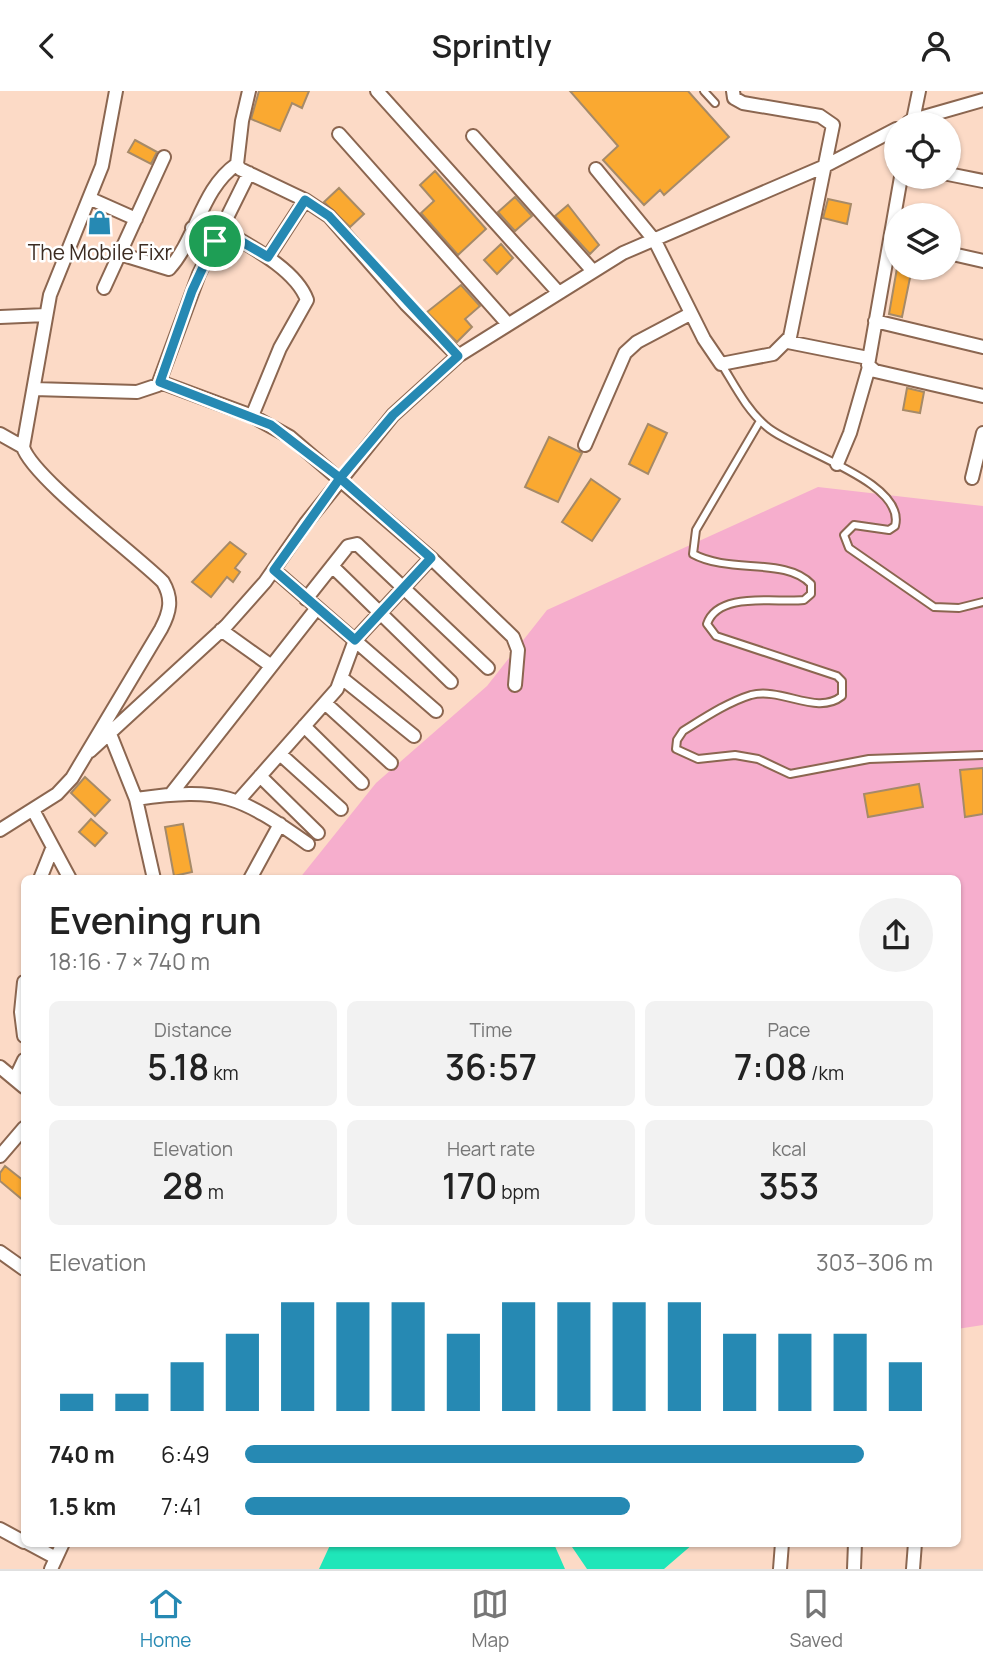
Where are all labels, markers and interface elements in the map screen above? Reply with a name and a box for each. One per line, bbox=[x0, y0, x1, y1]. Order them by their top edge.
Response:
text: Sprintly bbox=[431, 24, 552, 68]
icon: back bbox=[28, 27, 66, 65]
icon: person bbox=[917, 27, 955, 65]
map controls bbox=[884, 112, 961, 280]
button: locate bbox=[884, 112, 961, 189]
button: layers bbox=[884, 203, 961, 280]
shop icon: The Mobile Fixr bbox=[86, 209, 114, 237]
pin bbox=[185, 211, 245, 271]
icon: arrive bbox=[196, 222, 234, 260]
place label: The Mobile Fixr bbox=[28, 238, 173, 266]
text: Evening run bbox=[49, 893, 262, 945]
button: share bbox=[859, 898, 933, 972]
text: 18:16 · 7 × 740 m bbox=[49, 945, 210, 977]
text: Distance bbox=[154, 1017, 232, 1043]
text: Time bbox=[470, 1017, 512, 1043]
text: Pace bbox=[768, 1017, 810, 1043]
text: 5.18 bbox=[147, 1043, 209, 1091]
text: 36:57 bbox=[445, 1043, 537, 1091]
text: 7:08 bbox=[734, 1043, 807, 1091]
text: km bbox=[209, 1060, 239, 1086]
text: /km bbox=[807, 1060, 844, 1086]
text: Elevation bbox=[153, 1136, 233, 1162]
text: Heart rate bbox=[447, 1136, 535, 1162]
text: kcal bbox=[772, 1136, 806, 1162]
text: 28 bbox=[162, 1162, 204, 1210]
text: 170 bbox=[442, 1162, 498, 1210]
text: 353 bbox=[759, 1162, 819, 1210]
text: m bbox=[204, 1179, 224, 1205]
text: bpm bbox=[498, 1179, 540, 1205]
text: Elevation bbox=[49, 1246, 146, 1278]
text: 303–306 m bbox=[816, 1246, 933, 1278]
text: 740 m bbox=[49, 1438, 115, 1470]
text: 6:49 bbox=[161, 1438, 210, 1470]
text: 1.5 km bbox=[49, 1490, 116, 1522]
text: 7:41 bbox=[161, 1490, 202, 1522]
tab: Home bbox=[140, 1585, 191, 1653]
tab: Map bbox=[471, 1585, 509, 1653]
tab: Saved bbox=[789, 1585, 843, 1653]

